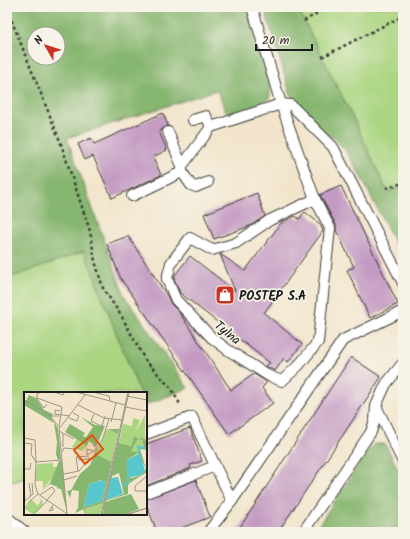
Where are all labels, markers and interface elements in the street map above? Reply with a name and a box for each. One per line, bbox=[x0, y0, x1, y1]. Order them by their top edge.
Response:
north arrow bbox=[26, 26, 66, 66]
scale bar bbox=[256, 26, 312, 52]
text: 20 m bbox=[262, 31, 290, 50]
text: N bbox=[30, 32, 48, 49]
shop icon: POSTĘP S.A bbox=[214, 284, 236, 306]
place label: POSTĘP S.A bbox=[239, 286, 306, 307]
street label: Tylna bbox=[209, 316, 245, 351]
inset map bbox=[24, 392, 147, 515]

